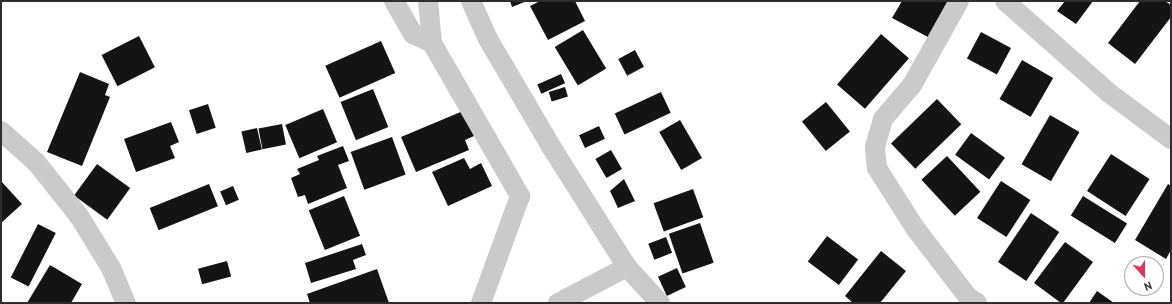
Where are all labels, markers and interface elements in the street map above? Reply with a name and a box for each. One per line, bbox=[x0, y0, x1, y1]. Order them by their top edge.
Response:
north arrow bbox=[1124, 256, 1164, 296]
text: N bbox=[1142, 278, 1154, 294]

